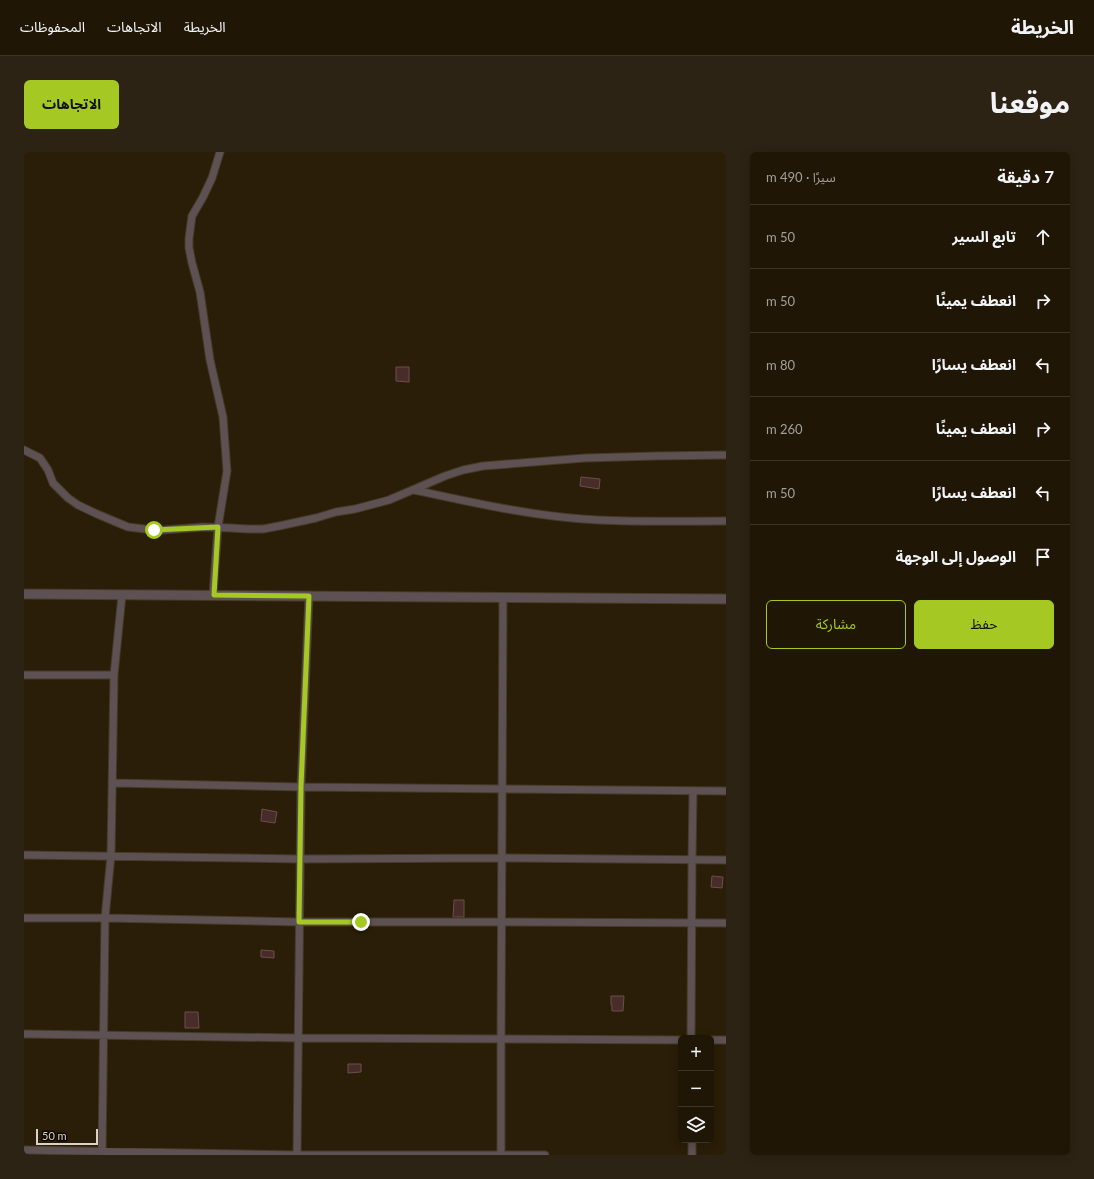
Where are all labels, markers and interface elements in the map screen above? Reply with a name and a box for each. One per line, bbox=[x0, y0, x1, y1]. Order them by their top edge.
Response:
text: الخريطة bbox=[1011, 15, 1074, 38]
text: المحفوظات bbox=[20, 18, 85, 35]
text: الاتجاهات bbox=[107, 18, 162, 35]
text: الخريطة bbox=[184, 18, 226, 35]
button: الاتجاهات bbox=[24, 80, 119, 129]
text: موقعنا bbox=[990, 85, 1070, 119]
text: 7 دقيقة bbox=[997, 166, 1054, 187]
text: سيرًا · 490 m bbox=[766, 169, 836, 185]
icon: ahead bbox=[1032, 226, 1054, 248]
text: تابع السير bbox=[952, 227, 1016, 245]
text: 50 m bbox=[766, 229, 795, 245]
icon: right bbox=[1032, 290, 1054, 312]
text: انعطف يمينًا bbox=[936, 291, 1016, 309]
text: 50 m bbox=[766, 293, 795, 309]
icon: left bbox=[1032, 354, 1054, 376]
text: انعطف يسارًا bbox=[932, 355, 1016, 373]
text: 80 m bbox=[766, 357, 795, 373]
icon: right bbox=[1032, 418, 1054, 440]
text: انعطف يمينًا bbox=[936, 419, 1016, 437]
text: 260 m bbox=[766, 421, 803, 437]
icon: left bbox=[1032, 482, 1054, 504]
text: انعطف يسارًا bbox=[932, 483, 1016, 501]
text: 50 m bbox=[766, 485, 795, 501]
route start bbox=[145, 521, 163, 539]
icon: arrive bbox=[1032, 546, 1054, 568]
text: الوصول إلى الوجهة bbox=[895, 547, 1016, 565]
button: مشاركة bbox=[766, 600, 906, 649]
button: حفظ bbox=[914, 600, 1054, 649]
route end bbox=[352, 913, 370, 931]
map controls bbox=[678, 1035, 714, 1143]
button: + bbox=[678, 1035, 714, 1071]
button: − bbox=[678, 1071, 714, 1107]
button: layers bbox=[678, 1107, 714, 1143]
scale bar bbox=[36, 1127, 98, 1146]
text: 50 m bbox=[42, 1129, 67, 1142]

